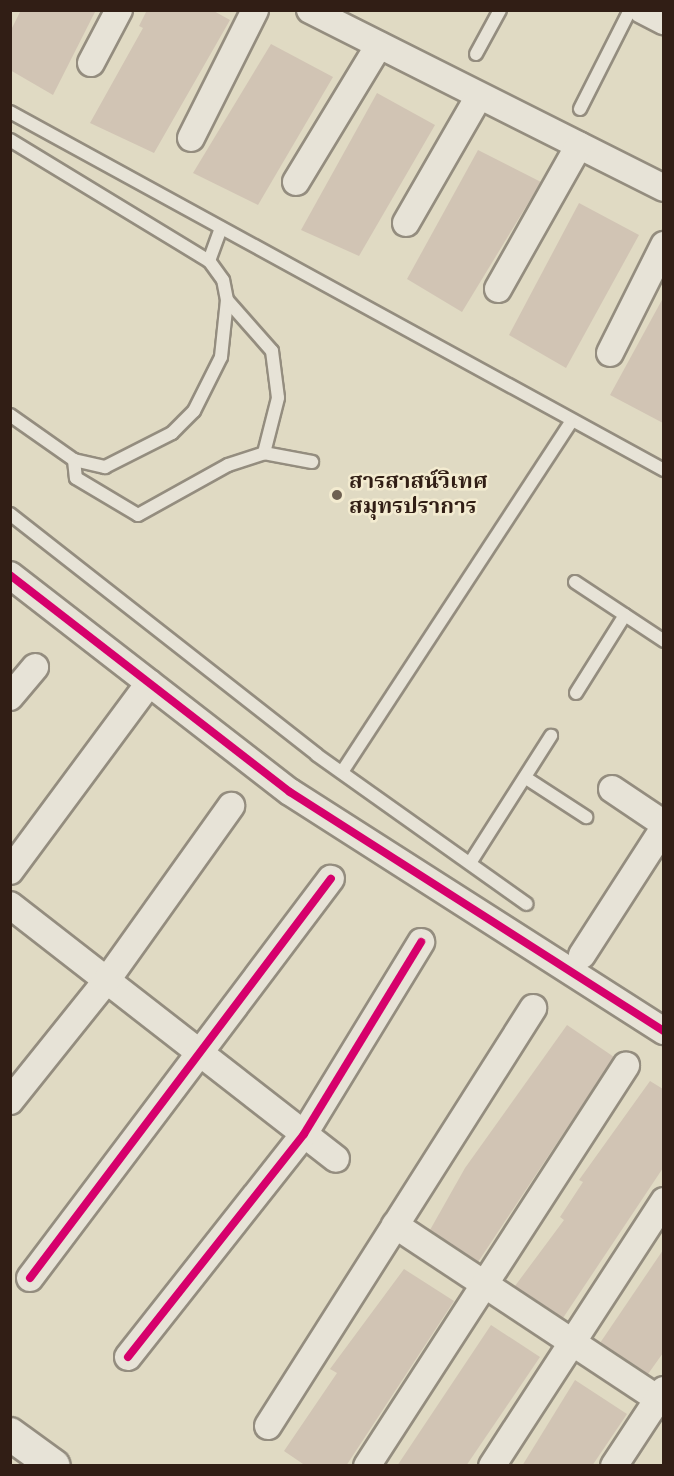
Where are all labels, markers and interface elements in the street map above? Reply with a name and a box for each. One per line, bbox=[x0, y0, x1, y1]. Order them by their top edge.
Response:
place label: สารสาสน์วิเทศ สมุทรปราการ bbox=[349, 469, 487, 520]
marker: สารสาสน์วิเทศ สมุทรปราการ bbox=[330, 488, 344, 502]

